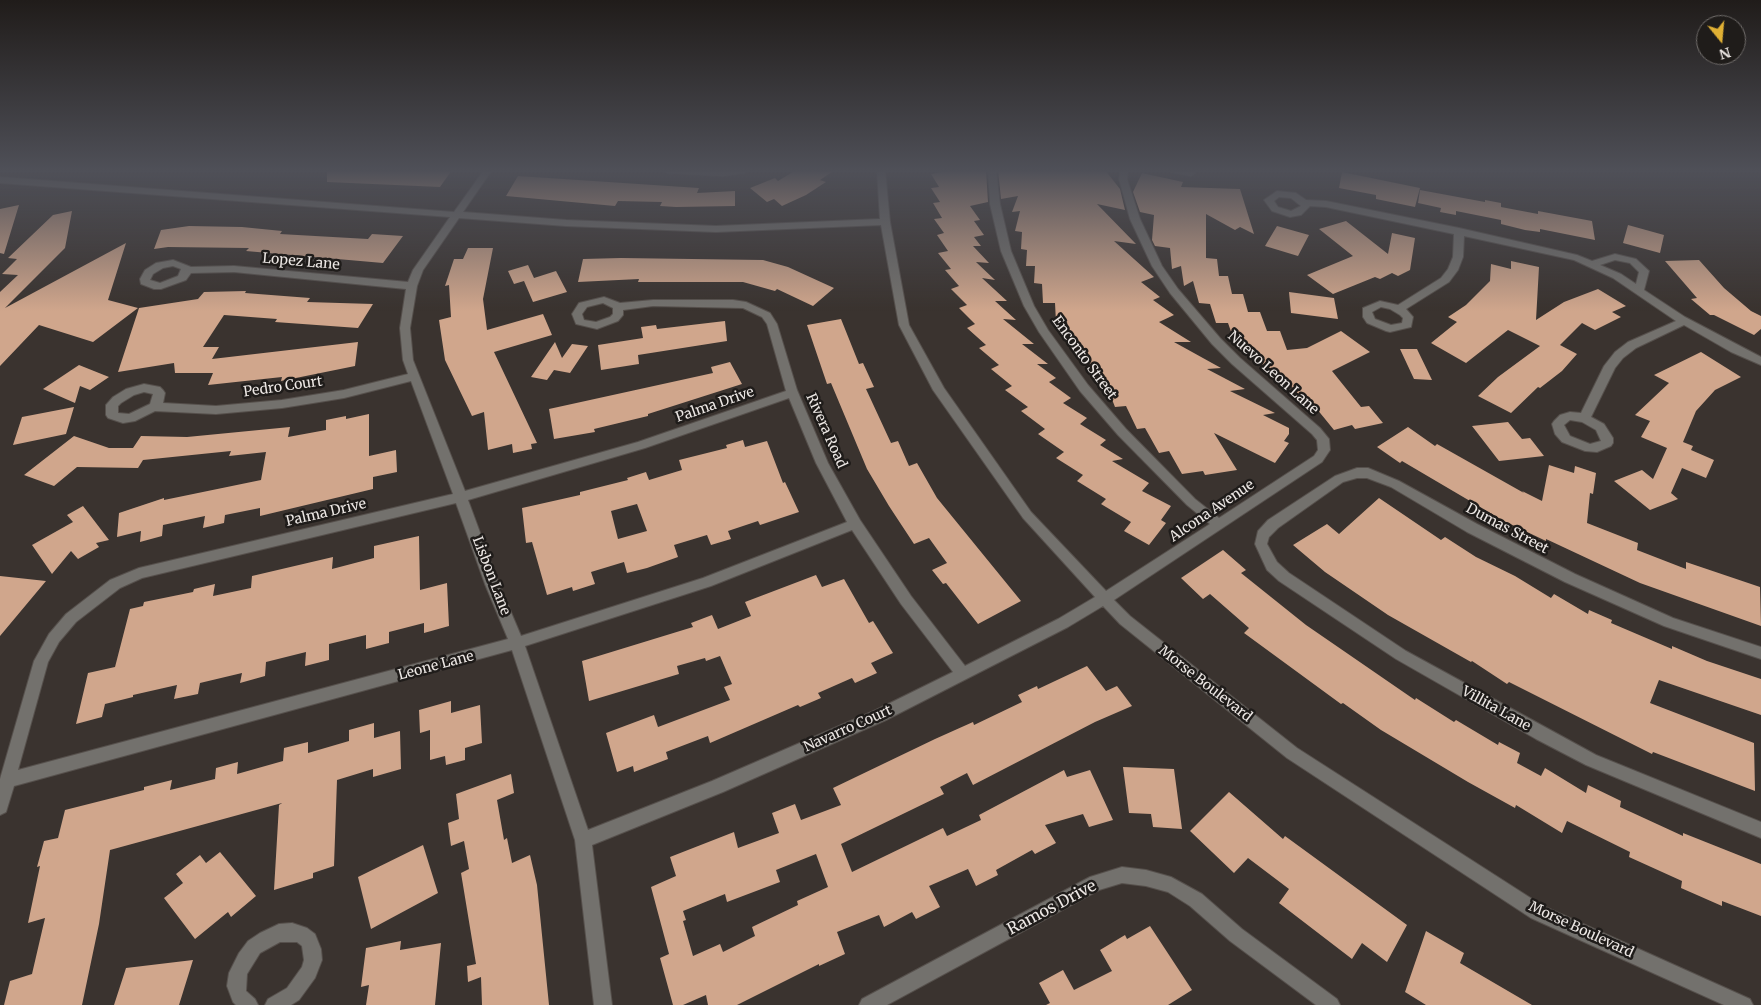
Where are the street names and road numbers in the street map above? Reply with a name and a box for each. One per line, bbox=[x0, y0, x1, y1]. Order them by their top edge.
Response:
street label: Lopez Lane bbox=[262, 250, 340, 274]
street label: Enconto Street bbox=[1048, 313, 1120, 403]
street label: Nuevo Leon Lane bbox=[1224, 328, 1322, 418]
street label: Pedro Court bbox=[242, 373, 324, 401]
street label: Palma Drive bbox=[674, 384, 756, 426]
street label: Rivera Road bbox=[802, 391, 850, 471]
street label: Alcona Avenue bbox=[1166, 476, 1258, 546]
street label: Palma Drive bbox=[284, 496, 368, 530]
street label: Dumas Street bbox=[1463, 500, 1551, 558]
street label: Lisbon Lane bbox=[468, 534, 514, 618]
street label: Morse Boulevard bbox=[1155, 642, 1255, 726]
street label: Leone Lane bbox=[396, 648, 476, 684]
street label: Villita Lane bbox=[1459, 683, 1533, 735]
street label: Navarro Court bbox=[801, 702, 895, 756]
street label: Ramos Drive bbox=[1004, 876, 1100, 940]
street label: Morse Boulevard bbox=[1526, 898, 1636, 962]

